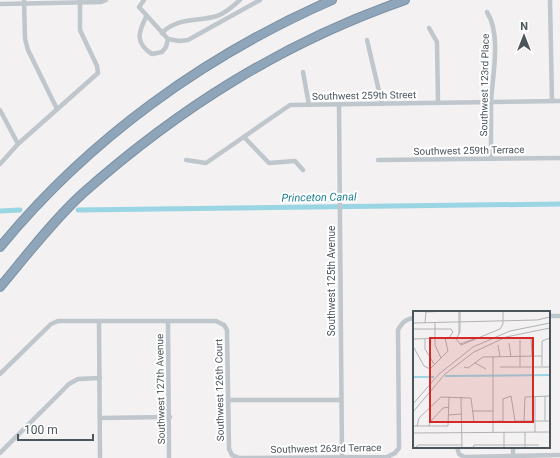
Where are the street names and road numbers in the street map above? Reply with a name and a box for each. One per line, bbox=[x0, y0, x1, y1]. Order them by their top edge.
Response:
street label: Southwest 123rd Place bbox=[478, 34, 491, 136]
street label: Southwest 259th Street bbox=[312, 89, 416, 102]
street label: Southwest 259th Terrace bbox=[413, 144, 525, 157]
street label: Southwest 125th Avenue bbox=[326, 226, 337, 336]
street label: Southwest 127th Avenue bbox=[154, 334, 167, 444]
street label: Southwest 126th Court bbox=[213, 339, 226, 441]
street label: Southwest 263rd Terrace bbox=[270, 442, 382, 455]

